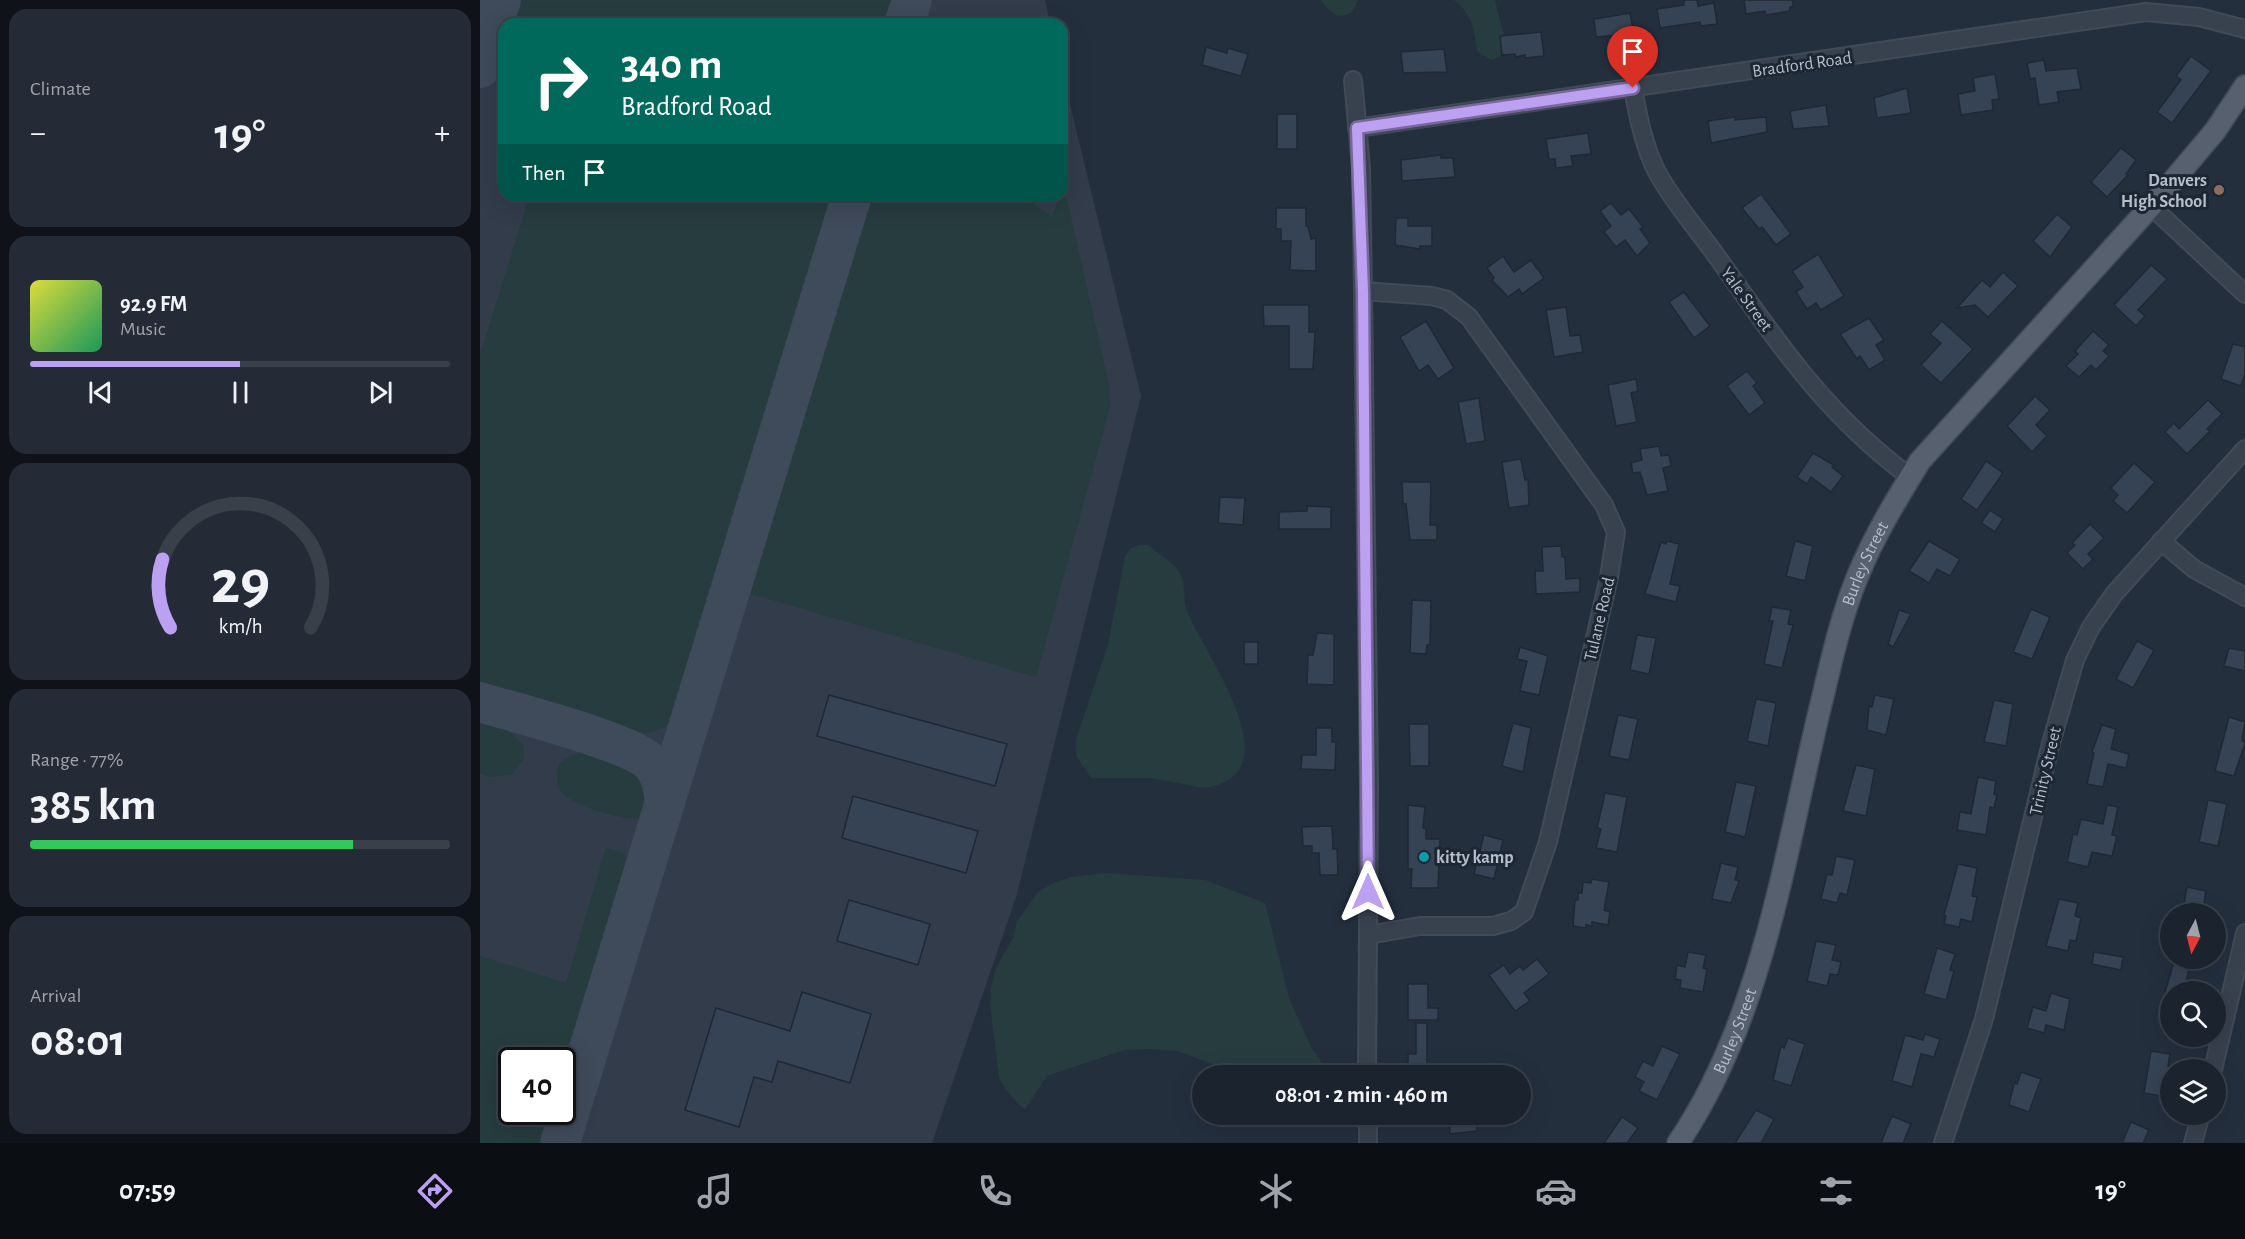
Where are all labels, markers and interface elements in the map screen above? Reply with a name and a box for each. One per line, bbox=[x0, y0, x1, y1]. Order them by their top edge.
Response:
pin bbox=[1607, 26, 1658, 88]
icon: arrive bbox=[1616, 35, 1649, 68]
icon: right bbox=[522, 42, 600, 120]
text: 340 m bbox=[621, 44, 722, 86]
street label: Bradford Road bbox=[1751, 49, 1853, 81]
text: Climate bbox=[30, 79, 91, 99]
text: Bradford Road bbox=[621, 93, 772, 120]
text: 19° bbox=[214, 112, 266, 157]
text: − bbox=[30, 117, 46, 150]
text: + bbox=[434, 117, 450, 150]
icon: arrive bbox=[578, 156, 611, 189]
text: Then bbox=[522, 162, 566, 184]
place label: Danvers High School bbox=[2121, 172, 2207, 211]
marker: Danvers High School bbox=[2212, 183, 2226, 197]
street label: Yale Street bbox=[1717, 264, 1776, 335]
text: 92.9 FM bbox=[120, 293, 187, 315]
text: Music bbox=[120, 319, 166, 339]
icon: previous bbox=[84, 376, 117, 409]
icon: pause bbox=[224, 376, 257, 409]
icon: next bbox=[364, 376, 397, 409]
street label: Burley Street bbox=[1839, 519, 1892, 608]
text: 29 bbox=[210, 553, 270, 615]
street label: Tulane Road bbox=[1582, 575, 1618, 663]
text: km/h bbox=[218, 617, 262, 638]
street label: Trinity Street bbox=[2027, 725, 2065, 817]
text: Range · 77% bbox=[30, 750, 123, 770]
text: 385 km bbox=[30, 783, 156, 828]
place label: kitty kamp bbox=[1436, 849, 1514, 867]
marker: kitty kamp bbox=[1417, 850, 1431, 864]
position arrow bbox=[1336, 860, 1400, 924]
north arrow bbox=[2160, 903, 2226, 969]
map controls bbox=[2160, 903, 2226, 1125]
button: search bbox=[2160, 981, 2226, 1047]
text: Arrival bbox=[30, 986, 81, 1006]
street label: Burley Street bbox=[1711, 986, 1761, 1077]
text: 08:01 bbox=[30, 1019, 126, 1064]
speed limit sign: 40 bbox=[498, 1047, 576, 1125]
button: layers bbox=[2160, 1059, 2226, 1125]
text: 08:01 · 2 min · 460 m bbox=[1275, 1084, 1448, 1106]
icon: directions bbox=[414, 1170, 456, 1212]
icon: music bbox=[694, 1170, 736, 1212]
icon: phone bbox=[974, 1170, 1016, 1212]
icon: climate bbox=[1255, 1170, 1297, 1212]
icon: car bbox=[1535, 1170, 1577, 1212]
icon: filters bbox=[1815, 1170, 1857, 1212]
text: 07:59 bbox=[119, 1177, 176, 1204]
text: 19° bbox=[2095, 1177, 2126, 1204]

